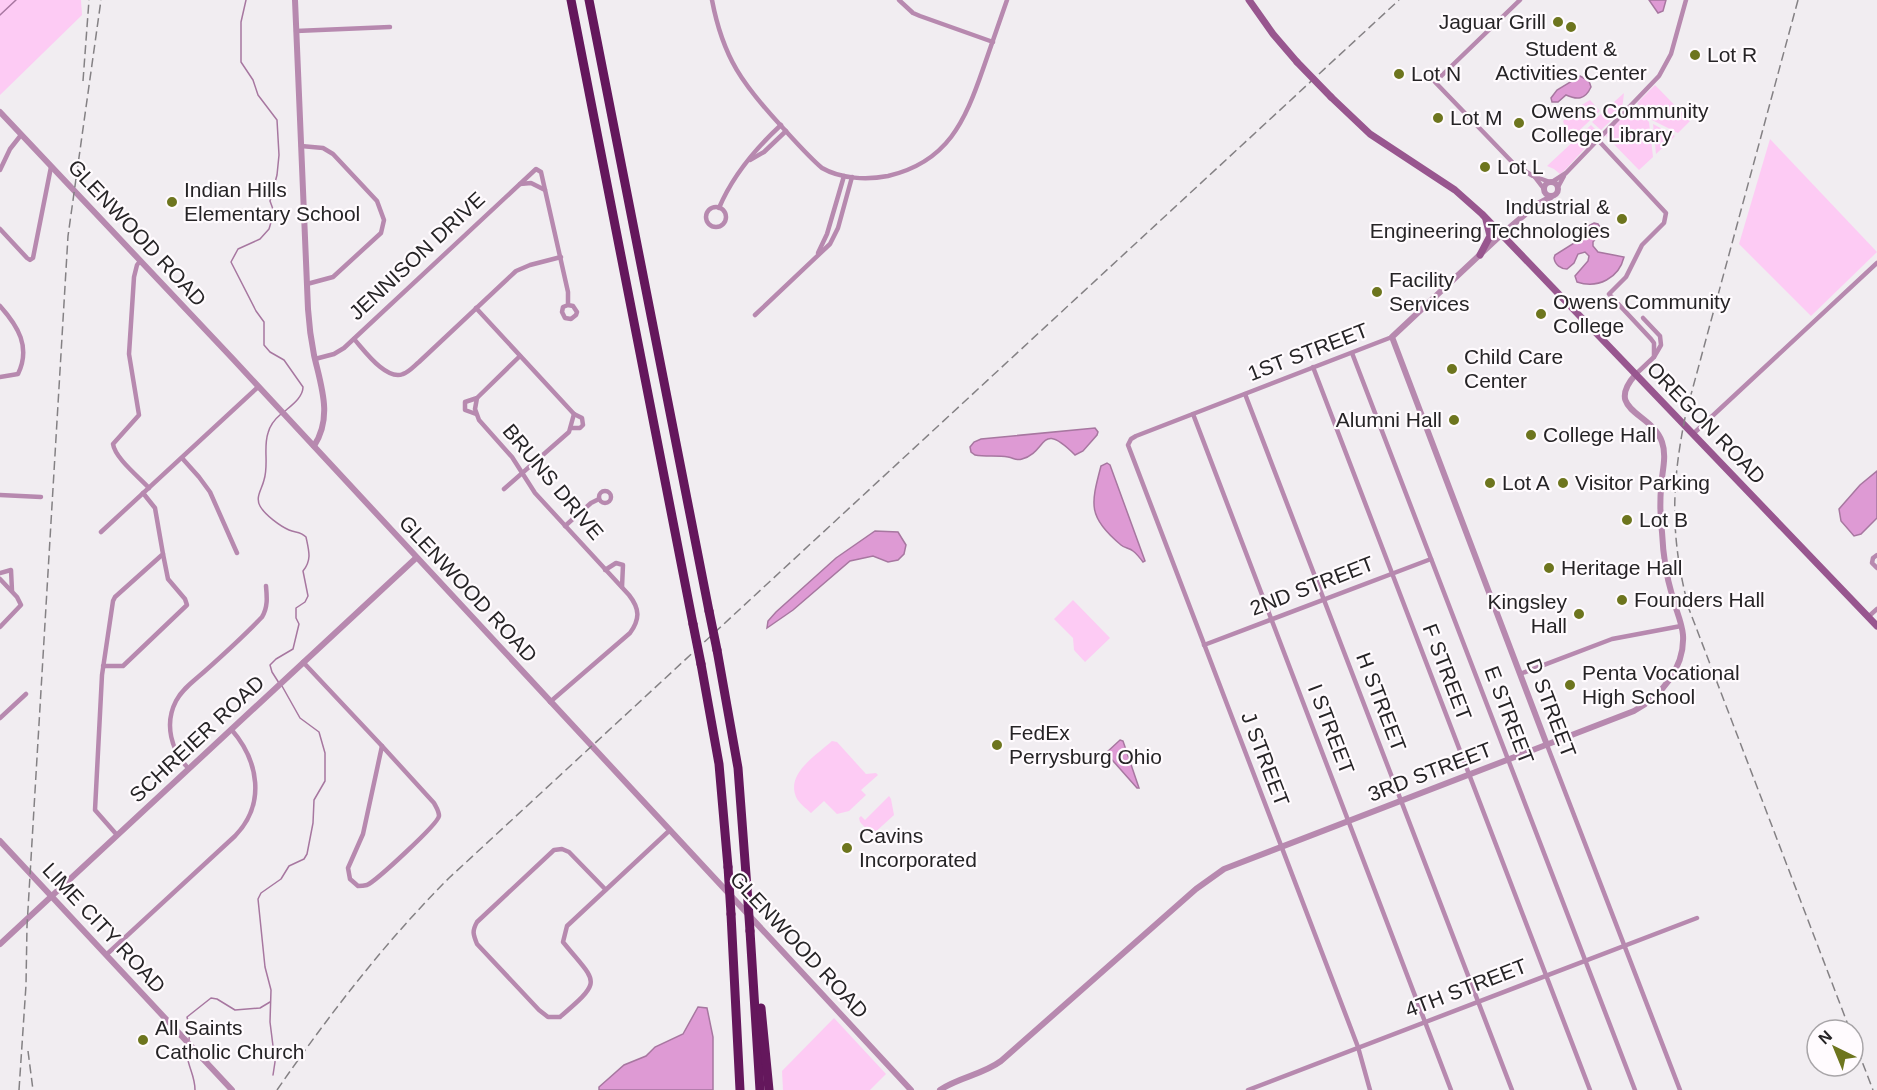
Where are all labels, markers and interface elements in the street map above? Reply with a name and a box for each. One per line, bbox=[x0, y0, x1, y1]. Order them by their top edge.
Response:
place label: Jaguar Grill bbox=[1439, 10, 1546, 33]
marker: Jaguar Grill bbox=[1551, 15, 1565, 29]
marker: Student & Activities Center bbox=[1564, 20, 1578, 34]
place label: Student & Activities Center bbox=[1495, 37, 1647, 84]
place label: Lot R bbox=[1707, 43, 1757, 66]
marker: Lot R bbox=[1688, 48, 1702, 62]
place label: Lot N bbox=[1411, 62, 1461, 85]
marker: Lot N bbox=[1392, 67, 1406, 81]
place label: Owens Community College Library bbox=[1531, 99, 1709, 146]
place label: Lot M bbox=[1450, 106, 1503, 129]
marker: Lot M bbox=[1431, 111, 1445, 125]
marker: Owens Community College Library bbox=[1512, 116, 1526, 130]
street label: GLENWOOD ROAD bbox=[64, 155, 211, 310]
place label: Lot L bbox=[1497, 155, 1544, 178]
marker: Lot L bbox=[1478, 160, 1492, 174]
place label: Indian Hills Elementary School bbox=[184, 178, 360, 225]
street label: JENNISON DRIVE bbox=[344, 187, 489, 324]
marker: Indian Hills Elementary School bbox=[165, 195, 179, 209]
place label: Industrial & Engineering Technologies bbox=[1370, 195, 1610, 242]
marker: Industrial & Engineering Technologies bbox=[1615, 212, 1629, 226]
place label: Facility Services bbox=[1389, 268, 1470, 315]
marker: Facility Services bbox=[1370, 285, 1384, 299]
place label: Owens Community College bbox=[1553, 290, 1731, 337]
marker: Owens Community College bbox=[1534, 307, 1548, 321]
street label: 1ST STREET bbox=[1245, 318, 1371, 385]
place label: Child Care Center bbox=[1464, 345, 1563, 392]
street label: OREGON ROAD bbox=[1643, 357, 1770, 488]
marker: Child Care Center bbox=[1445, 362, 1459, 376]
place label: Alumni Hall bbox=[1336, 408, 1442, 431]
marker: Alumni Hall bbox=[1447, 413, 1461, 427]
street label: BRUNS DRIVE bbox=[498, 419, 608, 544]
place label: College Hall bbox=[1543, 423, 1656, 446]
marker: College Hall bbox=[1524, 428, 1538, 442]
place label: Lot A bbox=[1502, 471, 1550, 494]
place label: Visitor Parking bbox=[1575, 471, 1710, 494]
marker: Lot A bbox=[1483, 476, 1497, 490]
marker: Visitor Parking bbox=[1556, 476, 1570, 490]
place label: Lot B bbox=[1639, 508, 1688, 531]
street label: GLENWOOD ROAD bbox=[395, 511, 542, 666]
marker: Lot B bbox=[1620, 513, 1634, 527]
street label: 2ND STREET bbox=[1247, 551, 1377, 620]
place label: Heritage Hall bbox=[1561, 556, 1682, 579]
marker: Heritage Hall bbox=[1542, 561, 1556, 575]
place label: Founders Hall bbox=[1634, 588, 1765, 611]
place label: Kingsley Hall bbox=[1488, 590, 1567, 637]
marker: Founders Hall bbox=[1615, 593, 1629, 607]
marker: Kingsley Hall bbox=[1572, 607, 1586, 621]
street label: F STREET bbox=[1419, 620, 1476, 723]
street label: H STREET bbox=[1352, 649, 1411, 755]
street label: D STREET bbox=[1522, 655, 1581, 761]
place label: Penta Vocational High School bbox=[1582, 661, 1740, 708]
street label: E STREET bbox=[1480, 663, 1539, 767]
street label: SCHREIER ROAD bbox=[125, 671, 269, 807]
marker: Penta Vocational High School bbox=[1563, 678, 1577, 692]
street label: I STREET bbox=[1304, 681, 1359, 777]
street label: J STREET bbox=[1237, 708, 1294, 809]
place label: FedEx Perrysburg Ohio bbox=[1009, 721, 1162, 768]
street label: 3RD STREET bbox=[1365, 737, 1495, 806]
marker: FedEx Perrysburg Ohio bbox=[990, 738, 1004, 752]
place label: Cavins Incorporated bbox=[859, 824, 977, 871]
marker: Cavins Incorporated bbox=[840, 841, 854, 855]
street label: LIME CITY ROAD bbox=[38, 858, 170, 997]
street label: GLENWOOD ROAD bbox=[726, 867, 873, 1022]
street label: 4TH STREET bbox=[1402, 954, 1530, 1021]
place label: All Saints Catholic Church bbox=[155, 1016, 304, 1063]
north arrow bbox=[1805, 1018, 1865, 1078]
text: N bbox=[1815, 1027, 1835, 1048]
marker: All Saints Catholic Church bbox=[136, 1033, 150, 1047]

